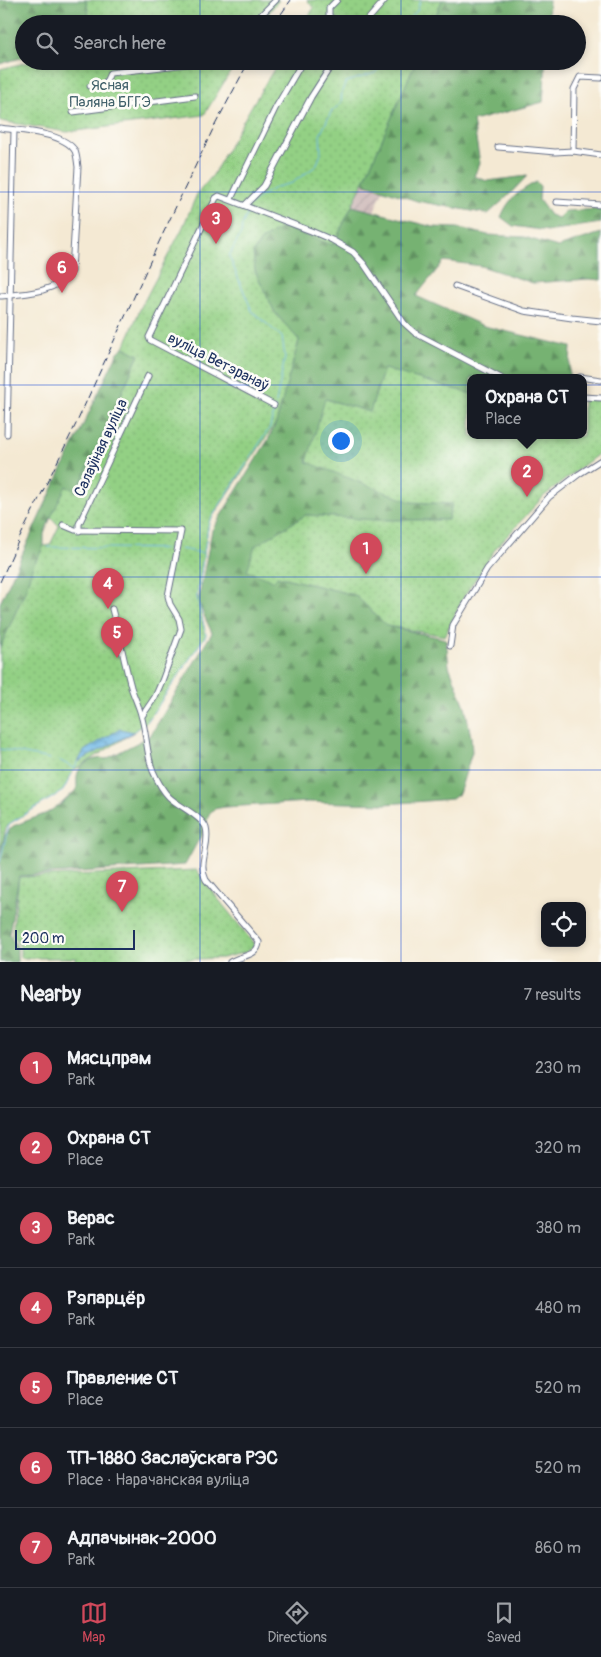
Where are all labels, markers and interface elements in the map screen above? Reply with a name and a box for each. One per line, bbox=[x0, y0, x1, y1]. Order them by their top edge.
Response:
search box bbox=[15, 15, 586, 70]
icon: search bbox=[33, 29, 61, 57]
text: Search here bbox=[73, 31, 166, 55]
park label: Ясная Паляна БГГЭ bbox=[69, 76, 151, 112]
pin: 3 bbox=[200, 203, 232, 244]
pin: 6 bbox=[46, 252, 78, 293]
street label: вуліца Ветэранаў bbox=[165, 328, 272, 396]
popup bbox=[467, 374, 587, 439]
text: Охрана СТ bbox=[485, 385, 569, 409]
street label: Салаўіная вуліца bbox=[70, 396, 132, 500]
text: Place bbox=[485, 409, 521, 429]
your location bbox=[328, 428, 354, 454]
pin: 2 bbox=[511, 456, 543, 497]
pin: 1 bbox=[350, 533, 382, 574]
pin: 4 bbox=[92, 568, 124, 609]
pin: 5 bbox=[101, 617, 133, 658]
pin: 7 bbox=[106, 871, 138, 912]
map controls bbox=[541, 902, 586, 947]
button: locate bbox=[541, 902, 586, 947]
scale bar bbox=[15, 927, 135, 950]
text: 200 m bbox=[22, 930, 64, 947]
text: Nearby bbox=[20, 981, 81, 1008]
text: 7 results bbox=[523, 985, 581, 1005]
text: Мясцпрам bbox=[67, 1046, 151, 1070]
text: 1 bbox=[33, 1058, 39, 1078]
text: 230 m bbox=[535, 1058, 581, 1078]
text: Park bbox=[67, 1070, 95, 1090]
text: Охрана СТ bbox=[67, 1126, 151, 1150]
text: 2 bbox=[32, 1138, 40, 1158]
text: 320 m bbox=[535, 1138, 581, 1158]
text: Place bbox=[67, 1150, 103, 1170]
text: Верас bbox=[67, 1206, 115, 1230]
text: 3 bbox=[32, 1218, 40, 1238]
text: 380 m bbox=[535, 1218, 581, 1238]
text: Park bbox=[67, 1230, 95, 1250]
text: Рэпарцёр bbox=[67, 1286, 145, 1310]
text: 4 bbox=[31, 1298, 41, 1318]
text: 480 m bbox=[535, 1298, 581, 1318]
text: Park bbox=[67, 1310, 95, 1330]
text: Правление СТ bbox=[67, 1366, 179, 1390]
text: 5 bbox=[32, 1378, 40, 1398]
text: 520 m bbox=[535, 1378, 581, 1398]
text: Place bbox=[67, 1390, 103, 1410]
text: ТП-1880 Заслаўскага РЭС bbox=[67, 1446, 278, 1470]
text: 6 bbox=[31, 1458, 41, 1478]
text: 520 m bbox=[535, 1458, 581, 1478]
text: Place · Нарачанская вуліца bbox=[67, 1470, 250, 1490]
text: Адпачынак-2000 bbox=[67, 1526, 217, 1550]
text: 7 bbox=[32, 1538, 40, 1558]
text: 860 m bbox=[535, 1538, 581, 1558]
text: Park bbox=[67, 1550, 95, 1570]
tab: Map bbox=[80, 1599, 108, 1646]
tab: Directions bbox=[267, 1599, 327, 1646]
tab: Saved bbox=[486, 1599, 521, 1646]

